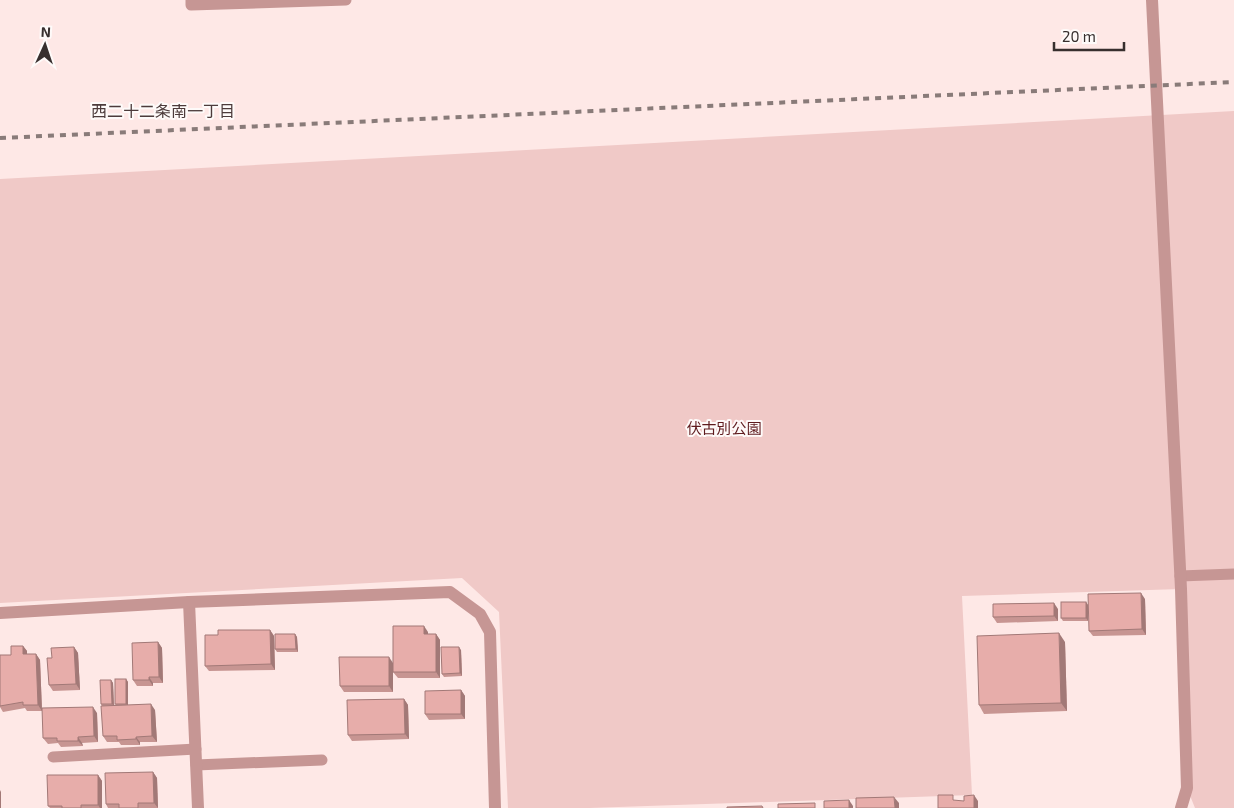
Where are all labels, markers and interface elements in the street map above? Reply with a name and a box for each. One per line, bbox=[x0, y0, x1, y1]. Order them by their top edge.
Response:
north arrow bbox=[20, 20, 70, 70]
scale bar bbox=[1054, 20, 1124, 52]
text: N bbox=[40, 23, 51, 40]
text: 20 m bbox=[1062, 27, 1096, 45]
district label: 西二十二条南一丁目 bbox=[91, 101, 235, 120]
park label: 伏古別公園 bbox=[686, 419, 762, 437]

